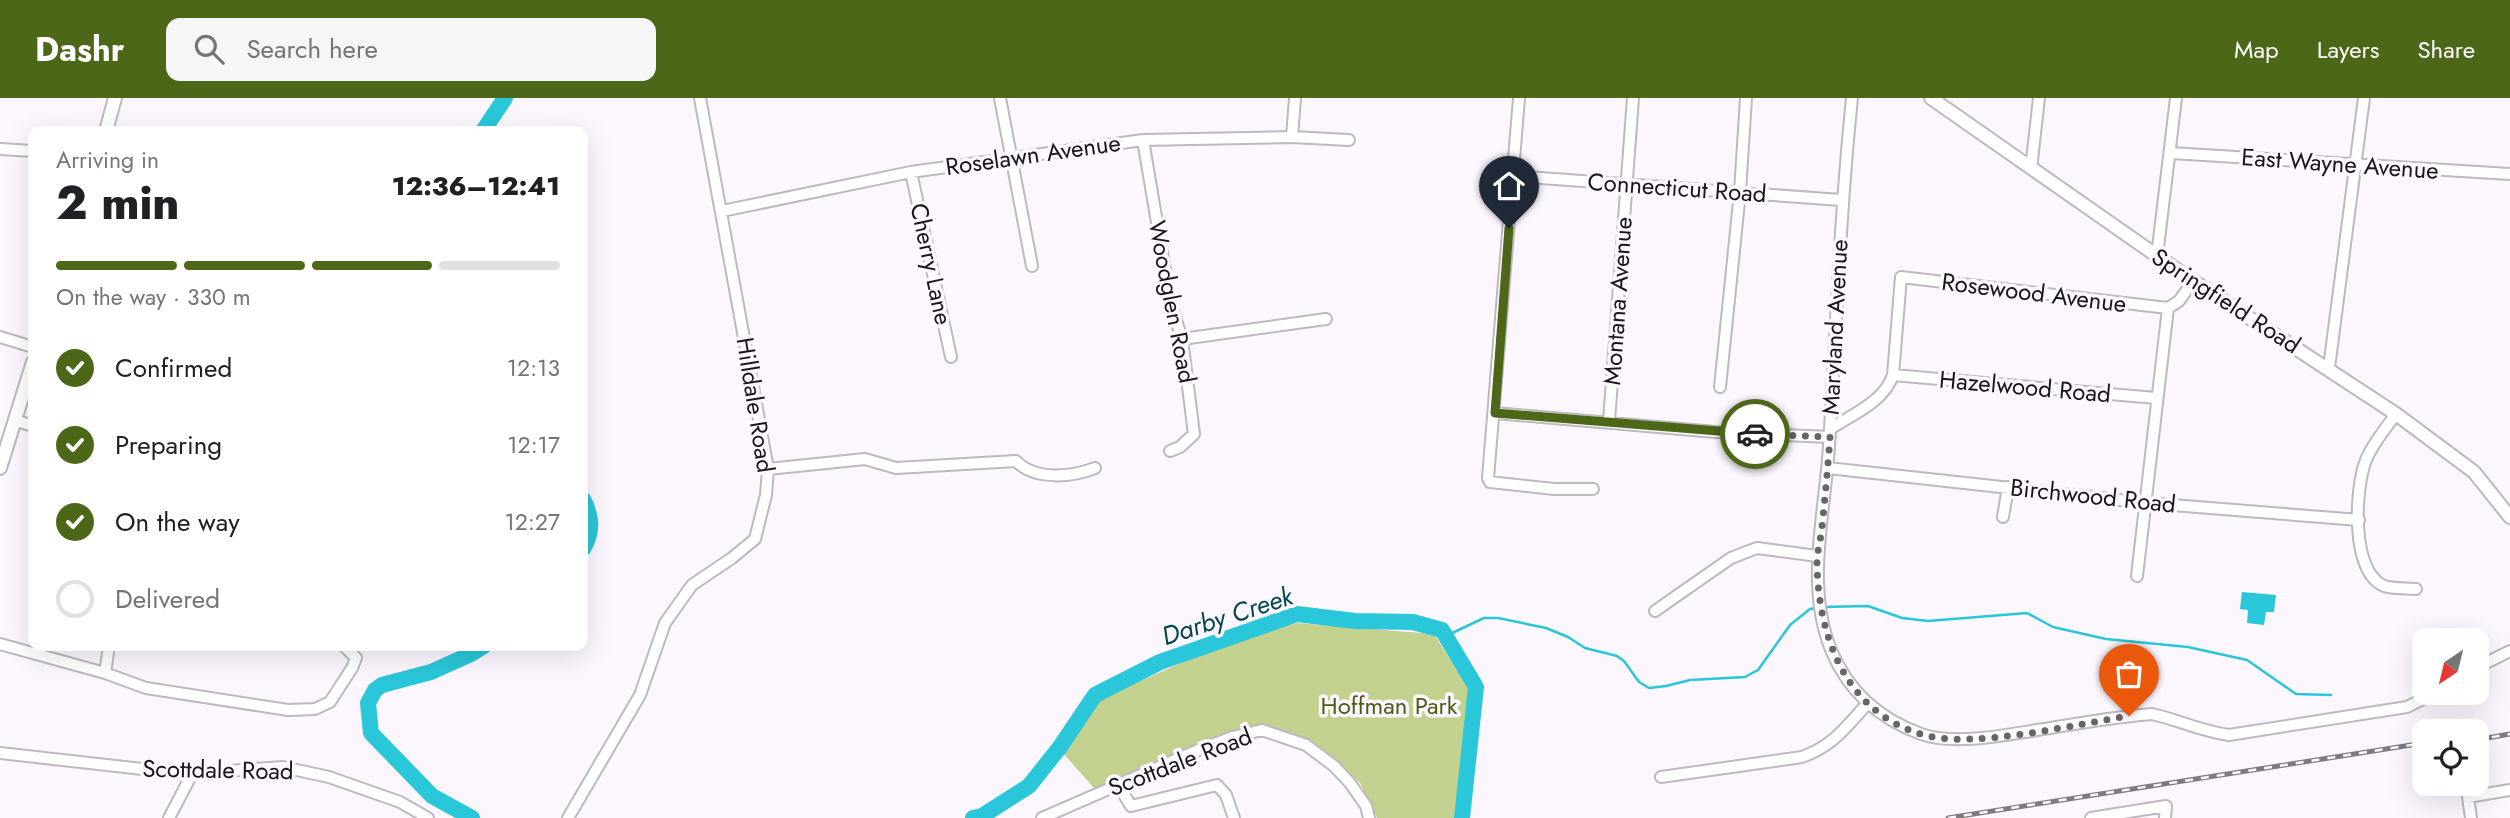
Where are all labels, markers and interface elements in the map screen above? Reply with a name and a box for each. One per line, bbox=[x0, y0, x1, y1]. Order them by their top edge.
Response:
search box bbox=[166, 18, 656, 81]
text: Dashr bbox=[35, 26, 124, 73]
icon: search bbox=[190, 30, 228, 68]
text: Search here bbox=[246, 30, 378, 68]
text: Map bbox=[2234, 32, 2279, 67]
text: Layers bbox=[2317, 32, 2379, 67]
text: Share bbox=[2417, 32, 2475, 67]
street label: Roselawn Avenue bbox=[943, 125, 1123, 184]
street label: East Wayne Avenue bbox=[2240, 139, 2440, 188]
text: Arriving in bbox=[56, 143, 159, 177]
pin bbox=[1479, 156, 1539, 228]
street label: Connecticut Road bbox=[1586, 164, 1768, 211]
text: 12:36–12:41 bbox=[392, 167, 560, 205]
icon: home bbox=[1490, 167, 1528, 205]
text: 2 min bbox=[56, 170, 180, 236]
street label: Cherry Lane bbox=[902, 200, 961, 328]
street label: Montana Avenue bbox=[1594, 216, 1641, 386]
street label: Woodglen Road bbox=[1140, 218, 1205, 386]
street label: Maryland Avenue bbox=[1812, 238, 1857, 416]
street label: Springfield Road bbox=[2145, 239, 2308, 362]
street label: Rosewood Avenue bbox=[1940, 264, 2129, 321]
text: On the way · 330 m bbox=[56, 280, 251, 314]
street label: Hilldale Road bbox=[728, 335, 783, 475]
icon: check bbox=[56, 349, 94, 387]
text: Confirmed bbox=[115, 349, 232, 387]
text: 12:13 bbox=[507, 351, 560, 385]
street label: Hazelwood Road bbox=[1938, 362, 2112, 411]
courier bbox=[1720, 399, 1790, 469]
icon: car bbox=[1736, 415, 1774, 453]
icon: check bbox=[56, 426, 94, 464]
text: Preparing bbox=[115, 426, 222, 464]
text: 12:17 bbox=[507, 428, 560, 462]
street label: Birchwood Road bbox=[2009, 469, 2178, 522]
icon: check bbox=[56, 503, 94, 541]
text: On the way bbox=[115, 503, 240, 541]
text: 12:27 bbox=[505, 505, 560, 539]
water label: Darby Creek bbox=[1157, 576, 1299, 655]
text: Delivered bbox=[115, 580, 220, 618]
north arrow bbox=[2412, 628, 2488, 705]
map controls bbox=[2412, 628, 2489, 796]
pin bbox=[2099, 644, 2159, 716]
icon: bag bbox=[2110, 655, 2148, 693]
park label: Hoffman Park bbox=[1321, 688, 1458, 723]
street label: Scottdale Road bbox=[1103, 718, 1257, 805]
button: locate bbox=[2412, 719, 2489, 796]
street label: Scottdale Road bbox=[142, 751, 294, 788]

